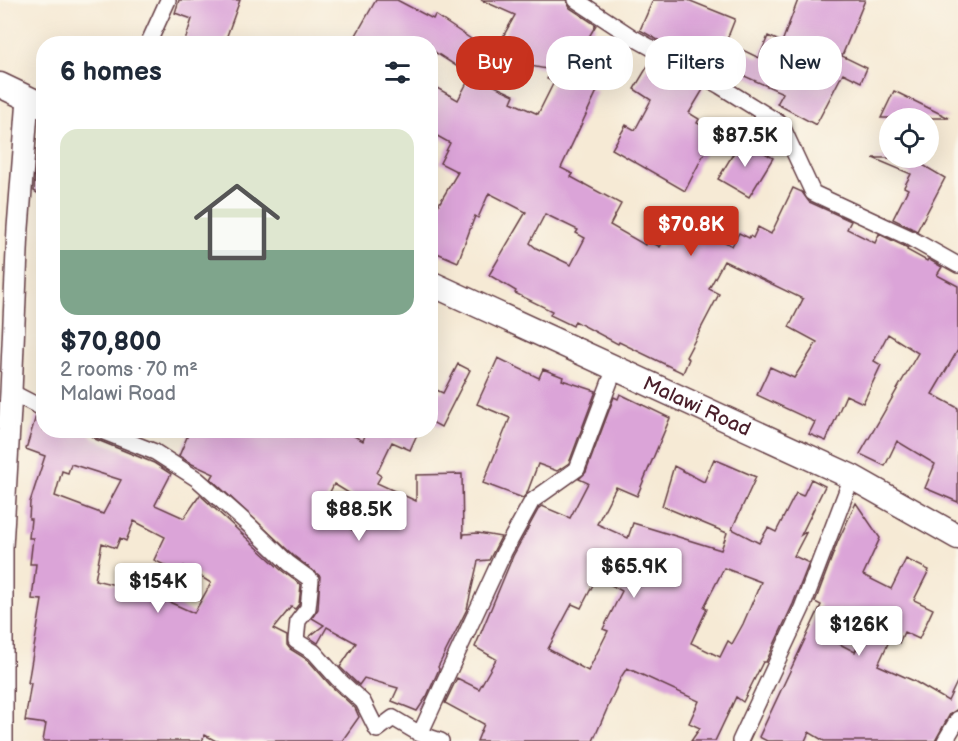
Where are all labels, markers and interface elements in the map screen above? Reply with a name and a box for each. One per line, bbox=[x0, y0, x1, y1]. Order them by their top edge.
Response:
chip: Buy bbox=[456, 36, 534, 90]
chip: Rent bbox=[546, 36, 633, 90]
chip: Filters bbox=[645, 36, 746, 90]
chip: New bbox=[758, 36, 842, 90]
icon: filters bbox=[381, 56, 414, 89]
text: 6 homes bbox=[60, 57, 162, 88]
map controls bbox=[879, 108, 939, 168]
button: locate bbox=[879, 108, 939, 168]
pin: $87.5K bbox=[696, 117, 794, 168]
text: $87.5K bbox=[712, 124, 778, 148]
icon: home bbox=[183, 168, 291, 276]
pin: $70.8K bbox=[642, 206, 740, 257]
text: $70.8K bbox=[658, 213, 724, 237]
text: $70,800 bbox=[60, 327, 161, 358]
text: 2 rooms · 70 m² bbox=[60, 358, 198, 382]
street label: Malawi Road bbox=[639, 372, 754, 442]
text: Malawi Road bbox=[60, 382, 176, 406]
pin: $88.5K bbox=[310, 491, 408, 542]
text: $88.5K bbox=[326, 498, 392, 522]
pin: $65.9K bbox=[585, 548, 683, 599]
text: $65.9K bbox=[601, 555, 667, 579]
pin: $154K bbox=[116, 563, 200, 614]
text: $154K bbox=[129, 570, 187, 594]
pin: $126K bbox=[817, 606, 901, 657]
text: $126K bbox=[829, 613, 889, 637]

